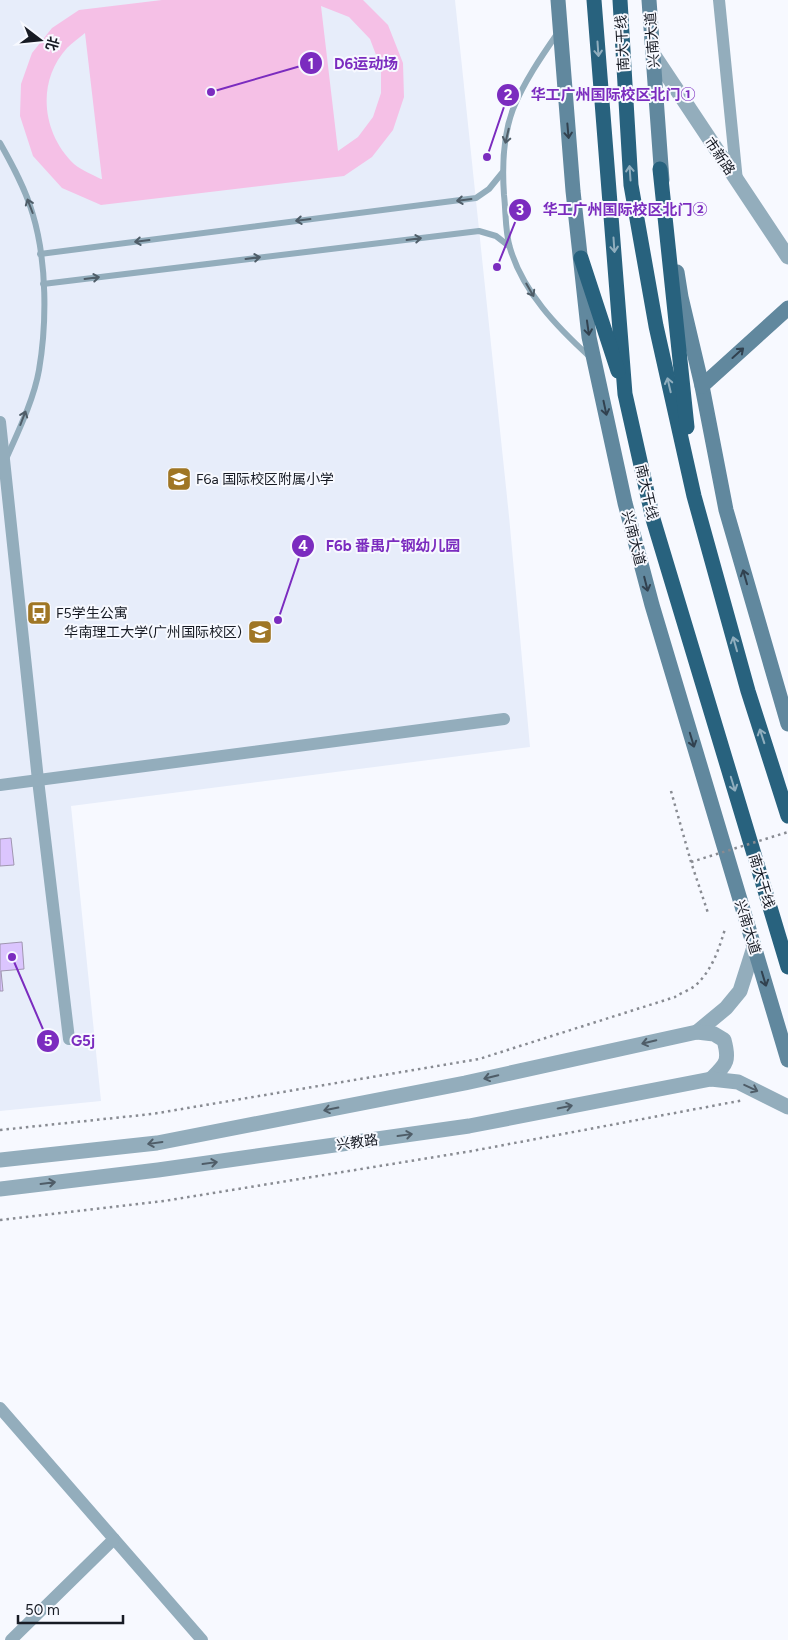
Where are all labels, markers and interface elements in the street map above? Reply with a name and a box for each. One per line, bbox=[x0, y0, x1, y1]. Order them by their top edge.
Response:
street label: 兴南大道 bbox=[642, 11, 663, 68]
north arrow bbox=[15, 15, 65, 65]
street label: 南大干线 bbox=[613, 15, 632, 71]
text: 北 bbox=[42, 34, 62, 53]
one-way arrow bbox=[593, 40, 603, 56]
callout: D6运动场 bbox=[299, 48, 408, 78]
text: 1 bbox=[308, 55, 314, 73]
text: D6运动场 bbox=[334, 55, 398, 73]
callout: 华工广州国际校区北门① bbox=[496, 80, 706, 110]
text: 2 bbox=[504, 86, 513, 104]
text: 华工广州国际校区北门① bbox=[530, 86, 696, 104]
one-way arrow bbox=[563, 123, 573, 139]
one-way arrow bbox=[502, 127, 511, 143]
street label: 市新路 bbox=[701, 134, 738, 178]
one-way arrow bbox=[626, 165, 635, 181]
one-way arrow bbox=[456, 195, 472, 205]
callout: 华工广州国际校区北门② bbox=[508, 195, 718, 225]
one-way arrow bbox=[24, 199, 34, 214]
text: 3 bbox=[516, 201, 524, 219]
text: 华工广州国际校区北门② bbox=[542, 201, 708, 219]
one-way arrow bbox=[295, 215, 311, 225]
one-way arrow bbox=[406, 234, 422, 244]
one-way arrow bbox=[134, 236, 150, 246]
one-way arrow bbox=[609, 237, 618, 253]
one-way arrow bbox=[245, 253, 261, 263]
one-way arrow bbox=[83, 273, 99, 283]
one-way arrow bbox=[526, 282, 536, 296]
one-way arrow bbox=[583, 319, 593, 335]
one-way arrow bbox=[731, 347, 744, 359]
one-way arrow bbox=[664, 377, 673, 393]
one-way arrow bbox=[601, 400, 610, 416]
one-way arrow bbox=[19, 410, 28, 426]
street label: 南大干线 bbox=[632, 463, 661, 521]
school or university icon: F6a 国际校区附属小学 bbox=[166, 466, 192, 492]
place label: F6a 国际校区附属小学 bbox=[196, 471, 334, 488]
street label: 兴南大道 bbox=[618, 509, 649, 567]
callout: F6b 番禺广钢幼儿园 bbox=[291, 531, 471, 561]
text: 4 bbox=[298, 537, 308, 555]
text: F6b 番禺广钢幼儿园 bbox=[326, 537, 460, 555]
one-way arrow bbox=[739, 569, 749, 585]
one-way arrow bbox=[642, 575, 651, 591]
bus stop icon: F5学生公寓 bbox=[26, 600, 52, 626]
place label: F5学生公寓 bbox=[56, 605, 128, 622]
school or university icon: 华南理工大学(广州国际校区) bbox=[247, 619, 273, 645]
place label: 华南理工大学(广州国际校区) bbox=[64, 624, 242, 641]
one-way arrow bbox=[730, 636, 739, 652]
one-way arrow bbox=[757, 728, 767, 744]
one-way arrow bbox=[687, 731, 697, 747]
one-way arrow bbox=[728, 775, 738, 791]
street label: 南大干线 bbox=[745, 852, 778, 910]
street label: 兴南大道 bbox=[731, 898, 764, 956]
one-way arrow bbox=[759, 971, 769, 987]
callout: G5j bbox=[35, 1026, 105, 1056]
text: 5 bbox=[44, 1032, 53, 1050]
text: G5j bbox=[71, 1032, 95, 1050]
one-way arrow bbox=[642, 1038, 658, 1047]
one-way arrow bbox=[483, 1073, 499, 1083]
one-way arrow bbox=[743, 1084, 758, 1093]
one-way arrow bbox=[557, 1102, 573, 1111]
one-way arrow bbox=[324, 1105, 340, 1115]
one-way arrow bbox=[397, 1130, 413, 1140]
street label: 兴教路 bbox=[335, 1131, 379, 1154]
one-way arrow bbox=[147, 1138, 163, 1148]
one-way arrow bbox=[201, 1158, 217, 1168]
one-way arrow bbox=[40, 1178, 56, 1188]
scale bar bbox=[18, 1592, 122, 1624]
text: 50 m bbox=[25, 1601, 60, 1619]

